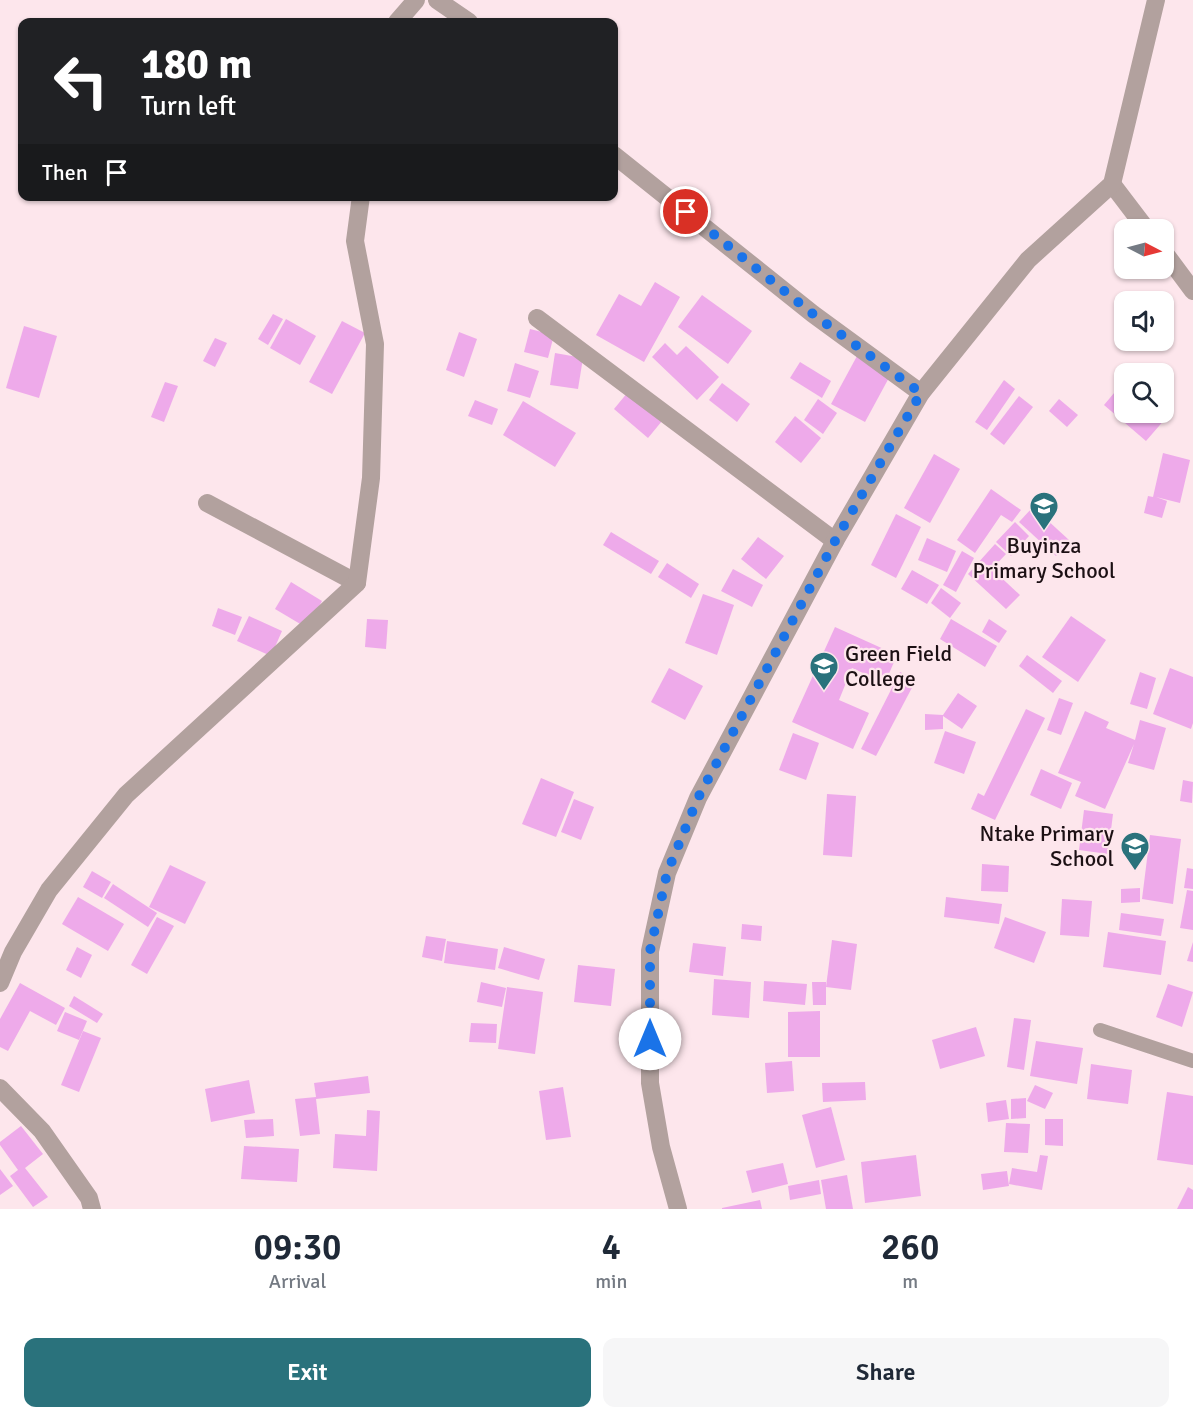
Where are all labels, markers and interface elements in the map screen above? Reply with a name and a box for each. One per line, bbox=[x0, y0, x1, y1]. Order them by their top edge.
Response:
text: 180 m bbox=[141, 39, 252, 90]
icon: left bbox=[42, 42, 120, 120]
text: Turn left bbox=[141, 90, 236, 123]
icon: arrive bbox=[100, 156, 133, 189]
text: Then bbox=[42, 159, 88, 186]
pin bbox=[660, 186, 711, 237]
icon: arrive bbox=[669, 195, 702, 228]
north arrow bbox=[1114, 219, 1174, 279]
map controls bbox=[1114, 219, 1174, 423]
button: sound bbox=[1114, 291, 1174, 351]
button: search bbox=[1114, 363, 1174, 423]
school or university icon: Buyinza Primary School bbox=[1028, 490, 1060, 532]
place label: Buyinza Primary School bbox=[973, 532, 1115, 584]
place label: Green Field College bbox=[845, 640, 952, 692]
school or university icon: Green Field College bbox=[808, 650, 840, 692]
place label: Ntake Primary School bbox=[980, 820, 1115, 872]
school or university icon: Ntake Primary School bbox=[1119, 830, 1151, 872]
position arrow bbox=[618, 1007, 682, 1071]
text: 09:30 bbox=[254, 1225, 342, 1270]
text: 4 bbox=[602, 1225, 621, 1270]
text: 260 bbox=[881, 1225, 939, 1270]
text: Arrival bbox=[269, 1269, 326, 1294]
text: min bbox=[595, 1269, 627, 1294]
text: m bbox=[902, 1269, 918, 1294]
button: Exit bbox=[24, 1338, 591, 1407]
button: Share bbox=[603, 1338, 1169, 1407]

